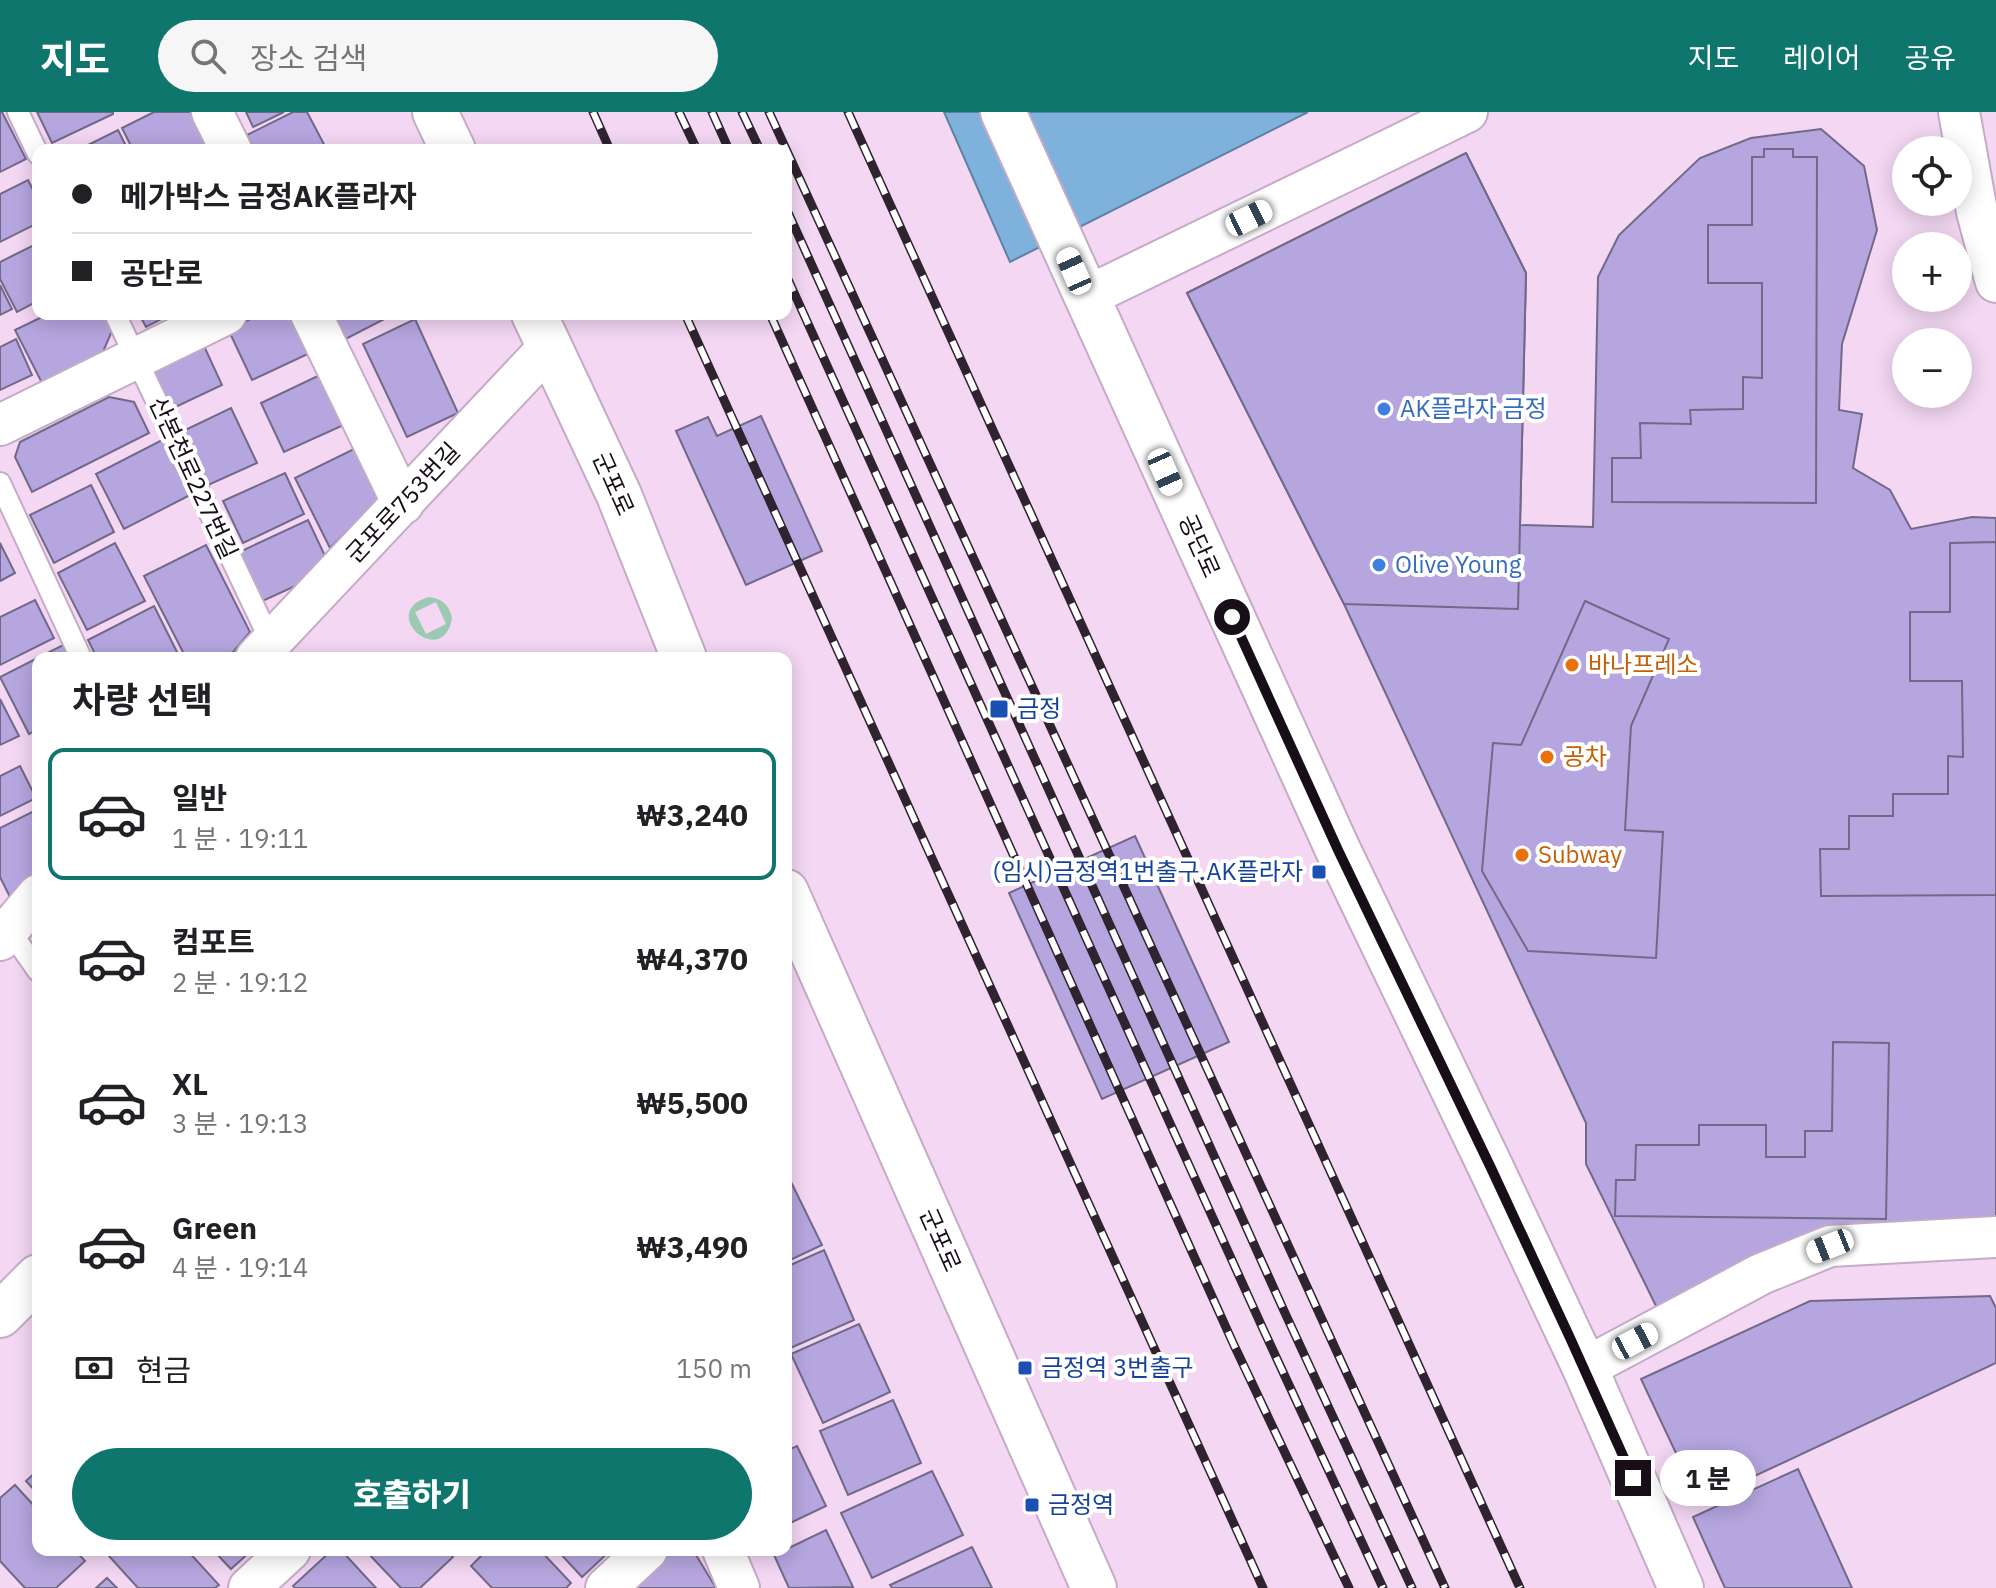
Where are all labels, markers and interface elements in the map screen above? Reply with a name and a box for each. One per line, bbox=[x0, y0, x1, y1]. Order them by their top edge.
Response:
search box bbox=[158, 20, 718, 92]
text: 지도 bbox=[40, 34, 110, 83]
icon: search bbox=[186, 34, 230, 78]
text: 장소 검색 bbox=[250, 38, 367, 77]
text: 지도 bbox=[1688, 39, 1739, 76]
text: 레이어 bbox=[1783, 39, 1860, 76]
text: 공유 bbox=[1904, 39, 1956, 76]
map controls bbox=[1892, 136, 1972, 408]
button: locate bbox=[1892, 136, 1972, 216]
text: 메가박스 금정AK플라자 bbox=[120, 176, 417, 215]
car bbox=[1222, 197, 1276, 239]
button: + bbox=[1892, 232, 1972, 312]
car bbox=[1053, 244, 1095, 298]
text: 공단로 bbox=[120, 253, 203, 292]
button: − bbox=[1892, 328, 1972, 408]
street label: 산본천로227번길 bbox=[142, 391, 246, 564]
place label: AK플라자 금정 bbox=[1400, 392, 1547, 424]
marker: AK플라자 금정 bbox=[1375, 400, 1393, 418]
street label: 군포로753번길 bbox=[338, 435, 466, 569]
car bbox=[1144, 445, 1186, 499]
street label: 군포로 bbox=[586, 447, 642, 520]
street label: 공단로 bbox=[1172, 509, 1228, 582]
place label: Olive Young bbox=[1395, 548, 1522, 580]
marker: Olive Young bbox=[1370, 556, 1388, 574]
route start bbox=[1214, 599, 1250, 635]
place label: 바나프레소 bbox=[1588, 648, 1698, 680]
marker: 바나프레소 bbox=[1563, 656, 1581, 674]
text: 차량 선택 bbox=[72, 676, 213, 723]
place label: 금정 bbox=[1017, 692, 1061, 724]
marker: 금정 bbox=[988, 698, 1010, 720]
place label: 공차 bbox=[1563, 740, 1607, 772]
marker: 공차 bbox=[1538, 748, 1556, 766]
icon: car bbox=[76, 778, 148, 850]
text: 일반 bbox=[172, 778, 227, 817]
text: ₩3,240 bbox=[636, 795, 748, 834]
text: 1 분 · 19:11 bbox=[172, 821, 308, 855]
place label: Subway bbox=[1538, 838, 1622, 870]
marker: Subway bbox=[1513, 846, 1531, 864]
place label: (임시)금정역1번출구.AK플라자 bbox=[993, 855, 1303, 887]
marker: (임시)금정역1번출구.AK플라자 bbox=[1310, 863, 1328, 881]
icon: car bbox=[76, 922, 148, 994]
text: 컴포트 bbox=[172, 922, 255, 961]
text: ₩4,370 bbox=[636, 939, 748, 978]
text: 2 분 · 19:12 bbox=[172, 965, 308, 999]
text: XL bbox=[172, 1064, 208, 1103]
icon: car bbox=[76, 1066, 148, 1138]
text: ₩5,500 bbox=[636, 1083, 748, 1122]
text: 3 분 · 19:13 bbox=[172, 1106, 308, 1140]
street label: 군포로 bbox=[913, 1203, 969, 1276]
text: Green bbox=[172, 1208, 257, 1247]
icon: car bbox=[76, 1210, 148, 1282]
car bbox=[1803, 1226, 1857, 1266]
text: ₩3,490 bbox=[636, 1227, 748, 1266]
text: 4 분 · 19:14 bbox=[172, 1250, 308, 1284]
car bbox=[1608, 1319, 1662, 1363]
icon: cash bbox=[72, 1346, 116, 1390]
text: 현금 bbox=[136, 1350, 191, 1389]
text: 150 m bbox=[676, 1351, 752, 1385]
place label: 금정역 3번출구 bbox=[1041, 1351, 1194, 1383]
marker: 금정역 3번출구 bbox=[1016, 1359, 1034, 1377]
button: 호출하기 bbox=[72, 1448, 752, 1540]
callout: 1 분 bbox=[1661, 1450, 1757, 1506]
route end bbox=[1615, 1460, 1651, 1496]
text: 1 분 bbox=[1685, 1461, 1731, 1495]
place label: 금정역 bbox=[1048, 1488, 1114, 1520]
marker: 금정역 bbox=[1023, 1496, 1041, 1514]

